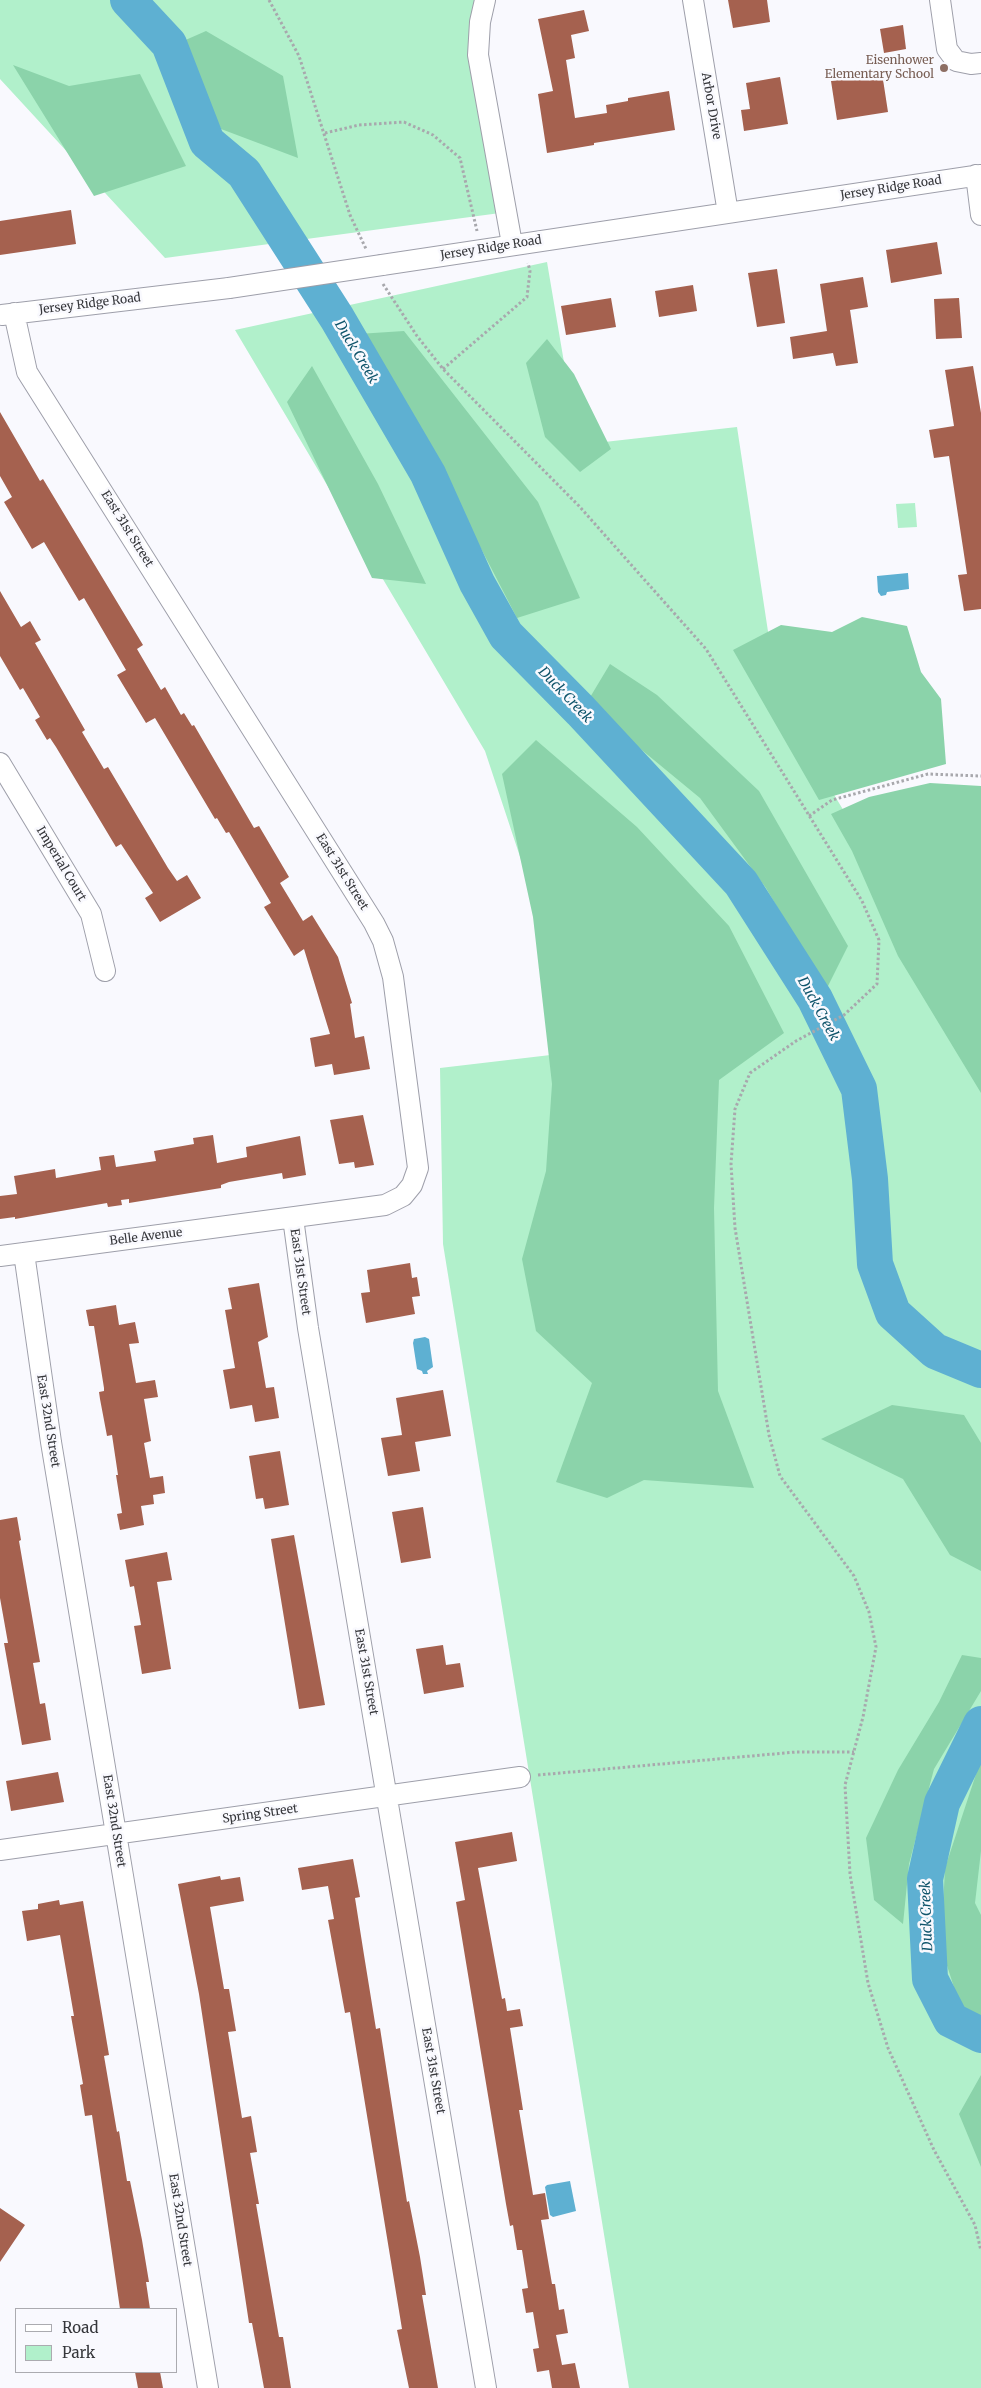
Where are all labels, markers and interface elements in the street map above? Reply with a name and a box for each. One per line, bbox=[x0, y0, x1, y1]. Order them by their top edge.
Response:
place label: Eisenhower Elementary School bbox=[825, 54, 934, 82]
marker: Eisenhower Elementary School bbox=[938, 62, 950, 74]
street label: Arbor Drive bbox=[698, 71, 724, 141]
street label: Jersey Ridge Road bbox=[839, 173, 943, 203]
street label: Jersey Ridge Road bbox=[439, 233, 543, 263]
street label: Jersey Ridge Road bbox=[38, 291, 142, 317]
water label: Duck Creek bbox=[331, 317, 381, 387]
street label: East 31st Street bbox=[98, 488, 156, 570]
water label: Duck Creek bbox=[534, 664, 596, 726]
street label: Imperial Court bbox=[33, 824, 89, 904]
street label: East 31st Street bbox=[313, 831, 371, 913]
water label: Duck Creek bbox=[794, 974, 842, 1044]
street label: Belle Avenue bbox=[109, 1225, 183, 1249]
street label: East 31st Street bbox=[287, 1228, 313, 1316]
street label: East 32nd Street bbox=[34, 1374, 62, 1468]
street label: East 31st Street bbox=[351, 1628, 381, 1716]
street label: East 32nd Street bbox=[100, 1774, 128, 1868]
street label: Spring Street bbox=[221, 1802, 299, 1826]
water label: Duck Creek bbox=[917, 1880, 937, 1952]
street label: East 31st Street bbox=[418, 2027, 448, 2115]
street label: East 32nd Street bbox=[166, 2173, 194, 2267]
legend bbox=[15, 2308, 178, 2373]
text: Road bbox=[62, 2318, 98, 2337]
text: Park bbox=[62, 2343, 95, 2362]

